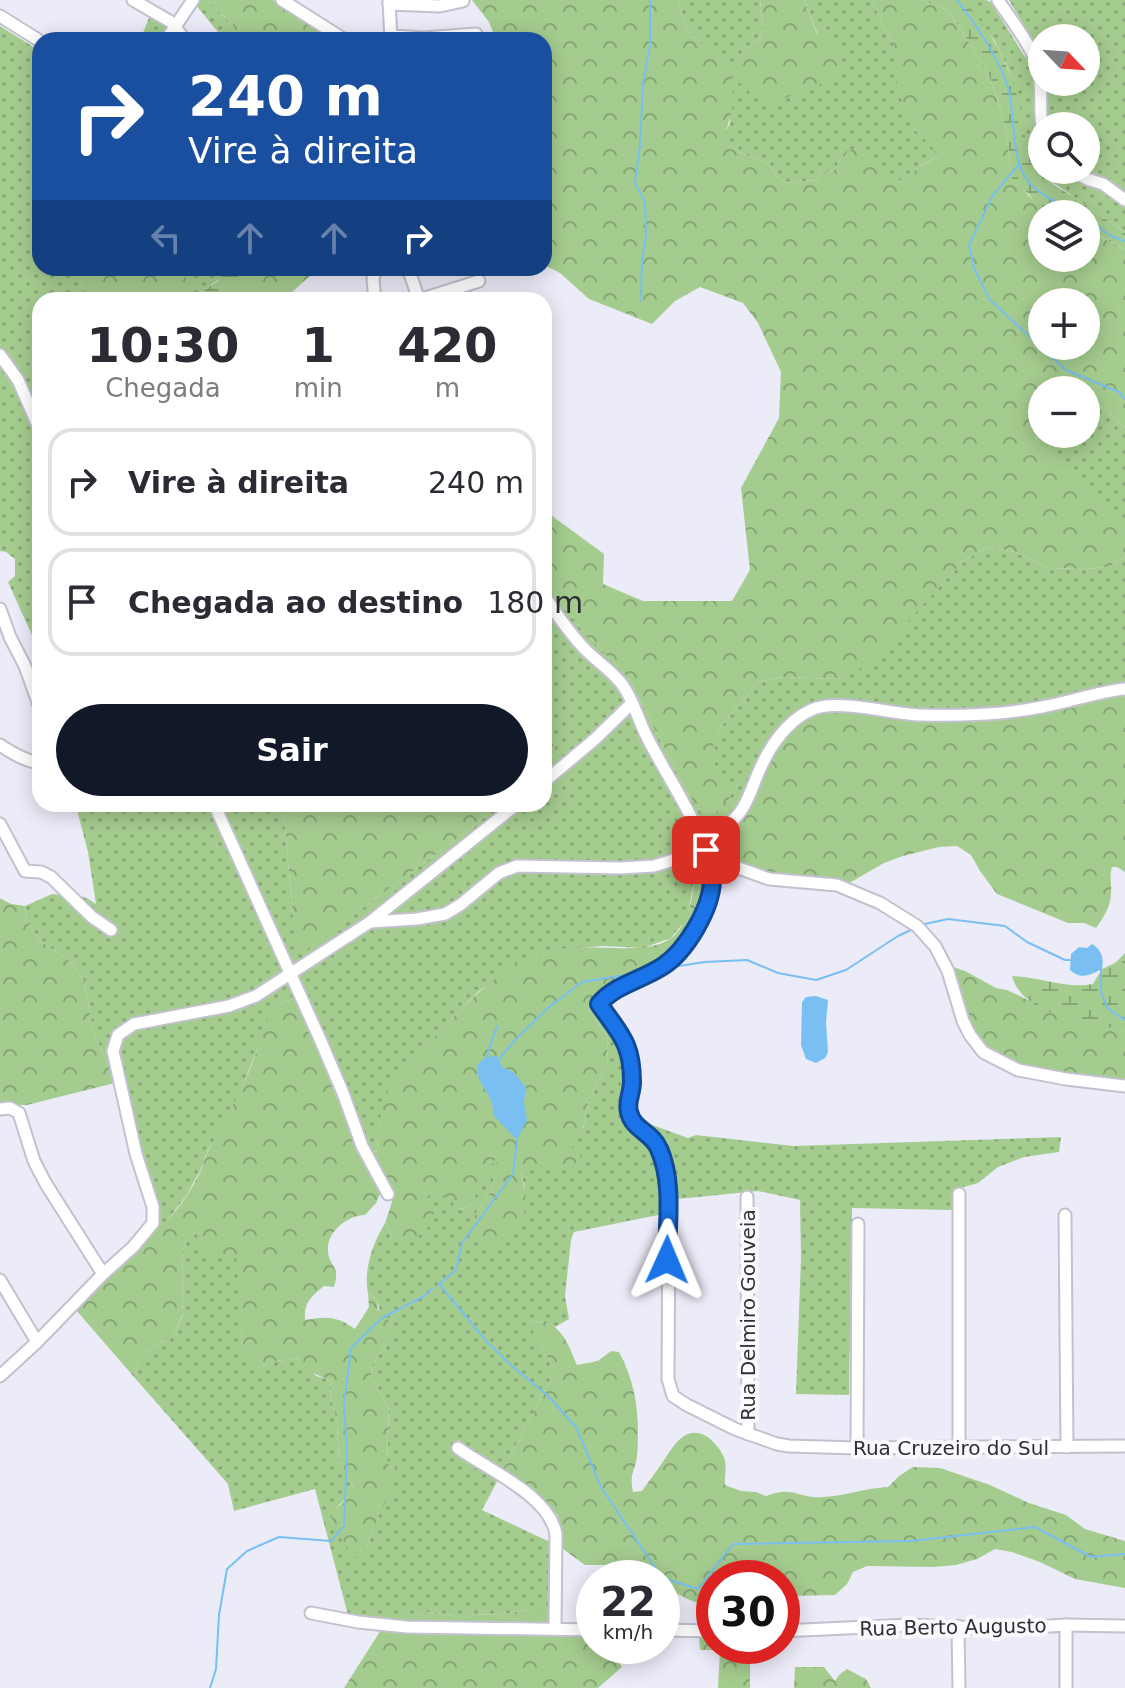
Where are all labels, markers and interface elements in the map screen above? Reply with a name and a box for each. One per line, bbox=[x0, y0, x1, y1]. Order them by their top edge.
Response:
north arrow bbox=[1028, 24, 1100, 96]
map controls bbox=[1028, 24, 1100, 448]
text: 240 m bbox=[188, 63, 383, 128]
icon: right bbox=[56, 64, 160, 168]
button: search bbox=[1028, 112, 1100, 184]
text: Vire à direita bbox=[188, 130, 418, 171]
button: layers bbox=[1028, 200, 1100, 272]
icon: left bbox=[144, 216, 188, 260]
icon: ahead bbox=[228, 216, 272, 260]
icon: ahead bbox=[312, 216, 356, 260]
icon: right bbox=[396, 216, 440, 260]
button: + bbox=[1028, 288, 1100, 360]
text: 10:30 bbox=[86, 317, 239, 373]
text: 1 bbox=[302, 317, 335, 373]
text: 420 bbox=[397, 317, 497, 373]
text: Chegada bbox=[105, 373, 221, 403]
text: min bbox=[294, 373, 343, 403]
text: m bbox=[435, 373, 460, 403]
button: − bbox=[1028, 376, 1100, 448]
icon: right bbox=[60, 460, 104, 504]
text: Vire à direita bbox=[128, 465, 349, 500]
text: 240 m bbox=[428, 465, 524, 500]
icon: arrive bbox=[60, 580, 104, 624]
text: Chegada ao destino bbox=[128, 585, 463, 620]
text: 180 m bbox=[487, 585, 583, 620]
button: Sair bbox=[56, 704, 528, 796]
pin bbox=[672, 816, 740, 884]
icon: arrive bbox=[684, 828, 728, 872]
street label: Rua Delmiro Gouveia bbox=[736, 1209, 760, 1421]
position arrow bbox=[625, 1218, 709, 1302]
street label: Rua Cruzeiro do Sul bbox=[853, 1436, 1049, 1460]
speed limit sign: 30 bbox=[696, 1560, 800, 1664]
text: 22 bbox=[600, 1579, 656, 1625]
street label: Rua Berto Augusto bbox=[859, 1613, 1047, 1641]
text: km/h bbox=[603, 1620, 653, 1644]

